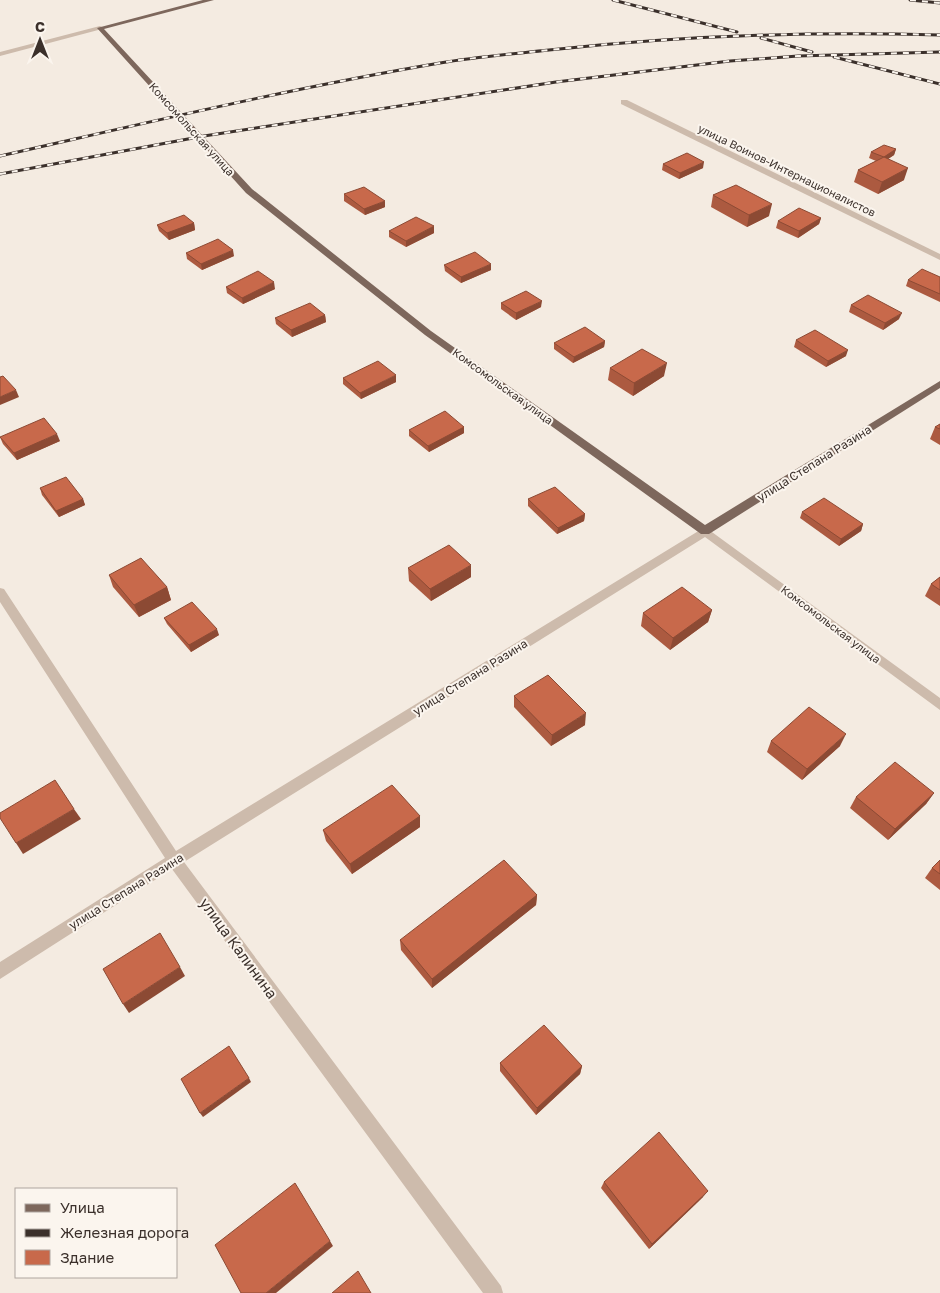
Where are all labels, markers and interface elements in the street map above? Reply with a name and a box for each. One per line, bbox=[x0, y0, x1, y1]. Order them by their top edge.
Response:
north arrow bbox=[15, 15, 65, 65]
text: С bbox=[35, 18, 45, 35]
street label: Комсомольская улица bbox=[147, 80, 237, 178]
street label: улица Воинов-Интернационалистов bbox=[696, 121, 878, 219]
street label: Комсомольская улица bbox=[450, 345, 556, 427]
street label: улица Степана Разина bbox=[754, 422, 874, 504]
street label: Комсомольская улица bbox=[779, 582, 883, 666]
street label: улица Степана Разина bbox=[410, 636, 530, 718]
street label: улица Степана Разина bbox=[66, 850, 186, 932]
street label: улица Калинина bbox=[196, 894, 282, 1002]
legend bbox=[15, 1188, 178, 1278]
text: Улица bbox=[60, 1198, 105, 1216]
text: Железная дорога bbox=[60, 1223, 189, 1241]
text: Здание bbox=[60, 1248, 114, 1266]

